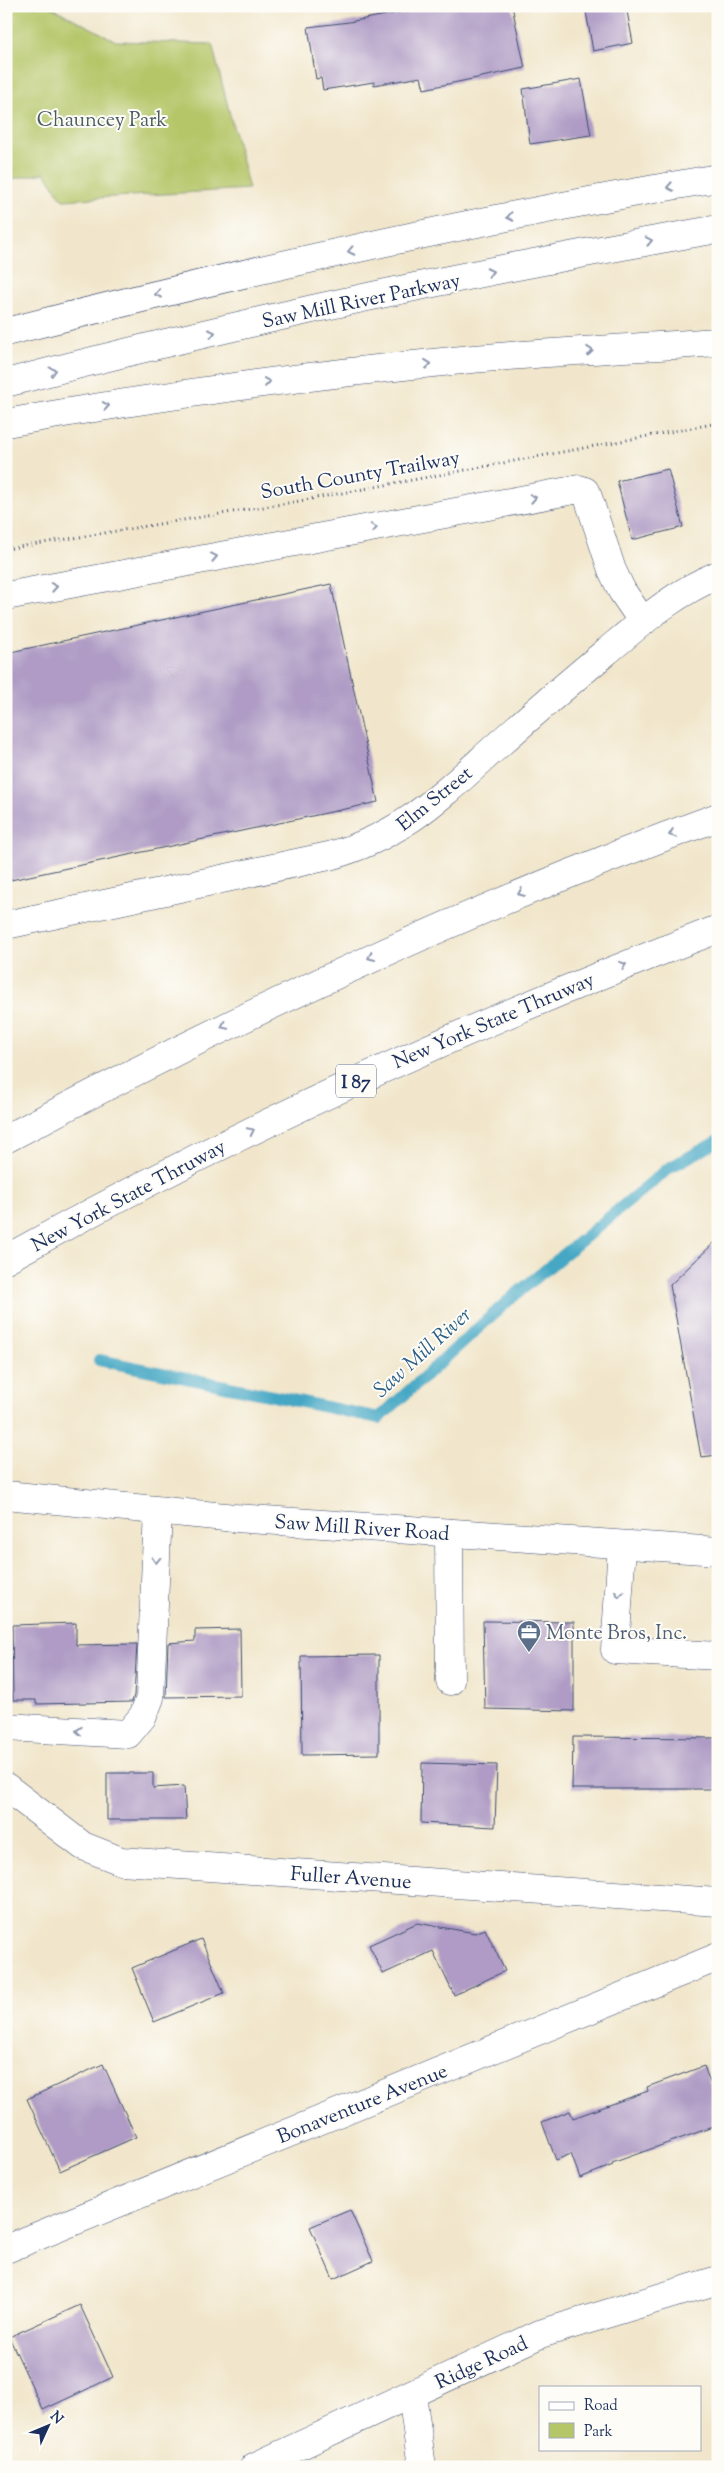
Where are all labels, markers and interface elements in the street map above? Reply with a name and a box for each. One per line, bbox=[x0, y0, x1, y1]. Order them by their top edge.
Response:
park label: Chauncey Park bbox=[37, 107, 167, 136]
one-way arrow bbox=[665, 181, 674, 191]
one-way arrow bbox=[506, 212, 515, 222]
one-way arrow bbox=[645, 236, 654, 247]
one-way arrow bbox=[347, 245, 356, 256]
street label: Saw Mill River Parkway bbox=[260, 267, 463, 338]
one-way arrow bbox=[485, 267, 494, 278]
one-way arrow bbox=[154, 288, 163, 299]
one-way arrow bbox=[207, 328, 216, 339]
one-way arrow bbox=[587, 346, 595, 357]
one-way arrow bbox=[425, 359, 433, 370]
one-way arrow bbox=[49, 366, 58, 377]
one-way arrow bbox=[263, 377, 271, 388]
one-way arrow bbox=[102, 401, 110, 411]
street label: South County Trailway bbox=[259, 445, 462, 508]
one-way arrow bbox=[529, 493, 538, 503]
one-way arrow bbox=[369, 523, 378, 533]
one-way arrow bbox=[210, 553, 218, 563]
one-way arrow bbox=[50, 582, 59, 593]
street label: Elm Street bbox=[391, 760, 480, 840]
one-way arrow bbox=[668, 828, 677, 838]
one-way arrow bbox=[517, 887, 526, 897]
one-way arrow bbox=[367, 951, 376, 961]
one-way arrow bbox=[618, 961, 627, 971]
street label: New York State Thruway bbox=[389, 967, 599, 1078]
one-way arrow bbox=[221, 1020, 230, 1030]
road number: I 87 bbox=[336, 1064, 376, 1098]
one-way arrow bbox=[246, 1127, 255, 1137]
street label: New York State Thruway bbox=[27, 1134, 232, 1261]
water label: Saw Mill River bbox=[368, 1301, 479, 1406]
street label: Saw Mill River Road bbox=[273, 1509, 450, 1550]
one-way arrow bbox=[150, 1556, 161, 1564]
one-way arrow bbox=[613, 1591, 624, 1599]
office icon: Monte Bros, Inc. bbox=[516, 1619, 542, 1653]
place label: Monte Bros, Inc. bbox=[546, 1620, 687, 1649]
one-way arrow bbox=[75, 1726, 83, 1737]
street label: Fuller Avenue bbox=[289, 1861, 412, 1898]
street label: Bonaventure Avenue bbox=[273, 2058, 452, 2153]
street label: Ridge Road bbox=[431, 2330, 533, 2398]
legend bbox=[539, 2386, 702, 2450]
text: Road bbox=[584, 2396, 618, 2417]
north arrow bbox=[22, 2400, 72, 2450]
text: N bbox=[45, 2407, 67, 2429]
text: Park bbox=[584, 2422, 613, 2443]

